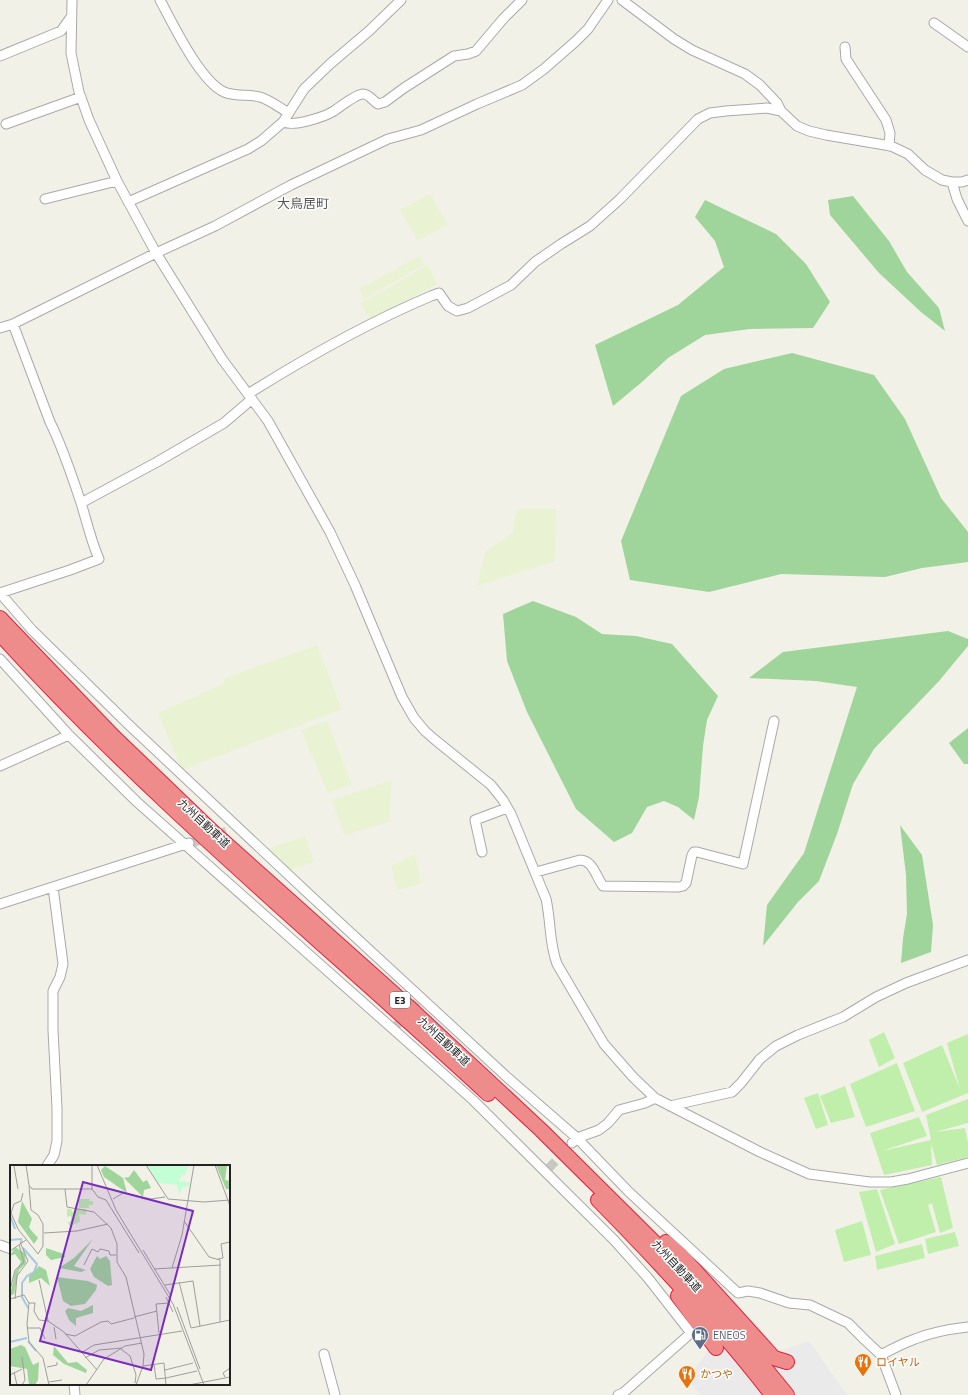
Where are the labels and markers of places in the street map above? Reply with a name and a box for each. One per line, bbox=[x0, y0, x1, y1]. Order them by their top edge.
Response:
fuel station icon: ENEOS bbox=[690, 1325, 710, 1350]
place label: ENEOS bbox=[713, 1327, 746, 1343]
restaurant icon: ロイヤル bbox=[853, 1352, 873, 1377]
place label: ロイヤル bbox=[876, 1354, 920, 1370]
restaurant icon: かつや bbox=[677, 1364, 697, 1389]
place label: かつや bbox=[700, 1366, 733, 1382]

